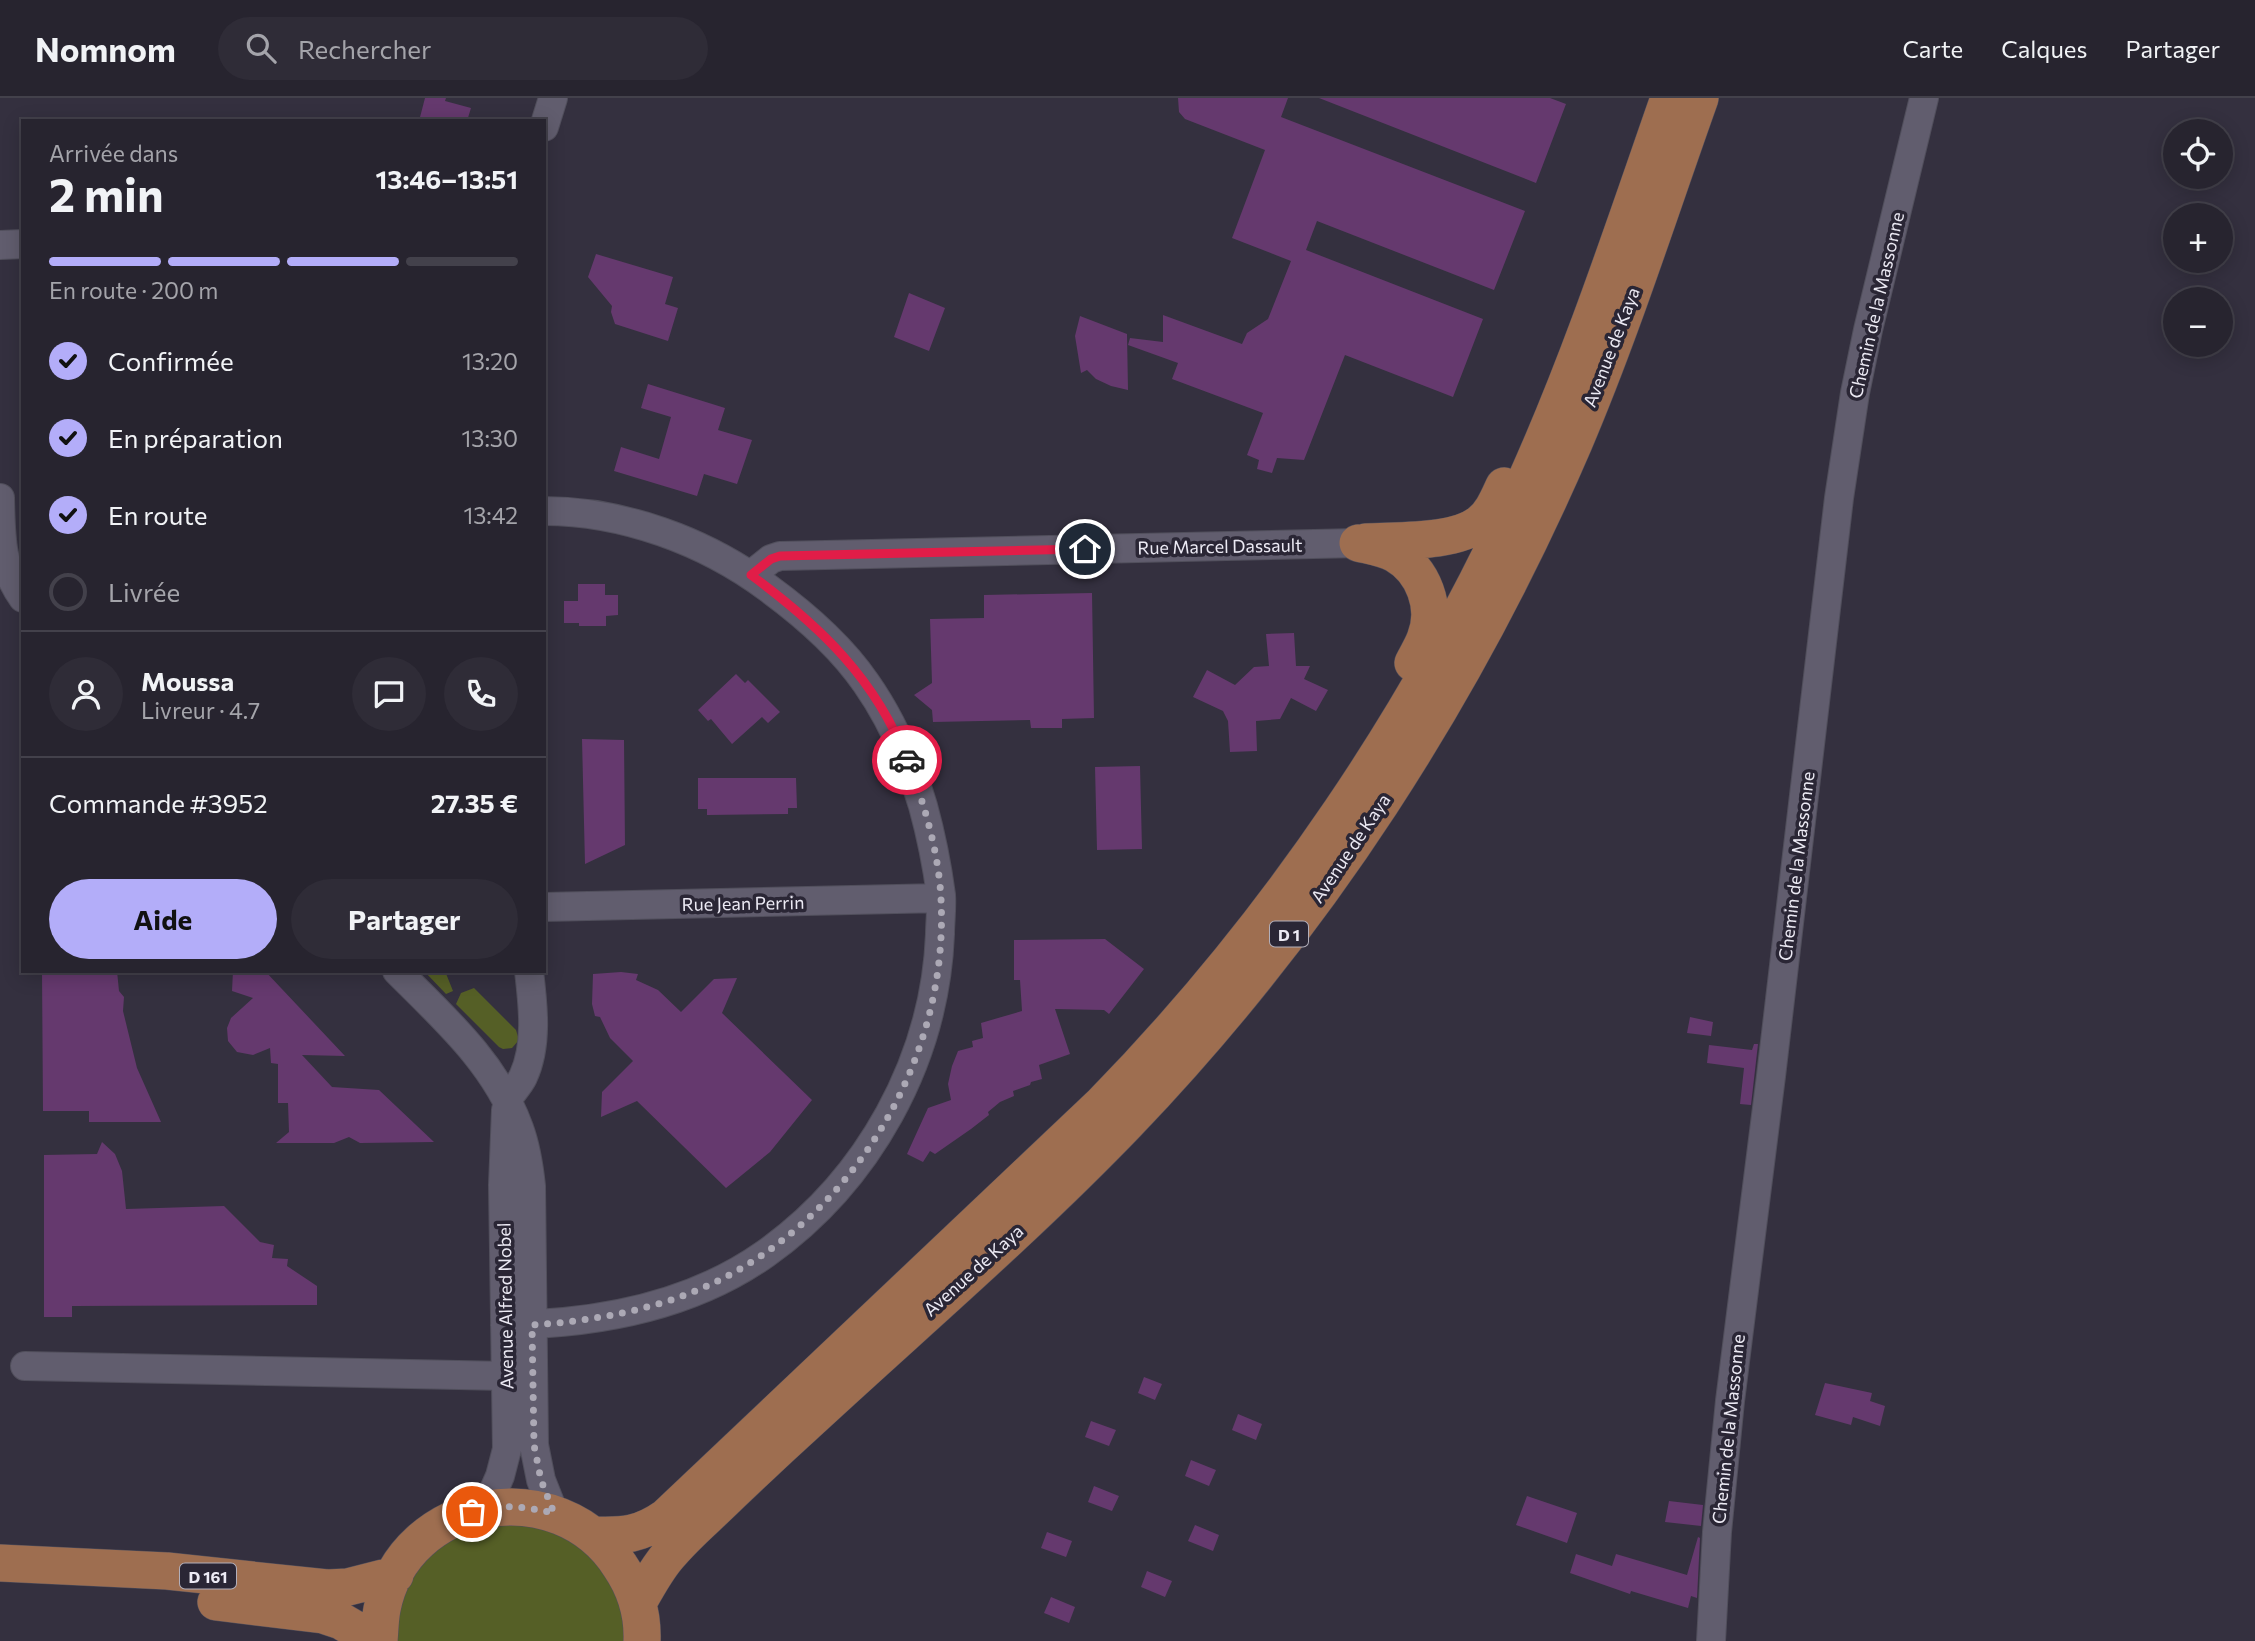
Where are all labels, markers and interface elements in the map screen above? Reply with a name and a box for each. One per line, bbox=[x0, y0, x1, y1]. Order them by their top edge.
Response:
search box bbox=[218, 17, 708, 80]
text: Nomnom bbox=[35, 28, 176, 69]
icon: search bbox=[242, 29, 280, 67]
text: Rechercher bbox=[298, 33, 431, 64]
text: Carte bbox=[1902, 34, 1963, 63]
text: Calques bbox=[2001, 34, 2087, 63]
text: Partager bbox=[2125, 34, 2220, 63]
map controls bbox=[2163, 119, 2233, 357]
button: locate bbox=[2163, 119, 2233, 189]
text: Arrivée dans bbox=[49, 139, 178, 167]
text: 13:46–13:51 bbox=[376, 163, 518, 194]
text: 2 min bbox=[49, 165, 164, 221]
button: + bbox=[2163, 203, 2233, 273]
street label: Chemin de la Massonne bbox=[1844, 210, 1908, 400]
text: En route · 200 m bbox=[49, 276, 218, 304]
street label: Avenue de Kaya bbox=[1578, 284, 1644, 410]
button: − bbox=[2163, 287, 2233, 357]
icon: check bbox=[49, 342, 87, 380]
text: Confirmée bbox=[108, 345, 234, 376]
text: 13:20 bbox=[462, 347, 518, 375]
icon: check bbox=[49, 419, 87, 457]
text: En préparation bbox=[108, 422, 283, 453]
text: 13:30 bbox=[461, 424, 518, 452]
icon: check bbox=[49, 496, 87, 534]
text: En route bbox=[108, 499, 208, 530]
text: 13:42 bbox=[463, 501, 518, 529]
pin bbox=[1055, 519, 1115, 579]
icon: home bbox=[1066, 530, 1104, 568]
street label: Rue Marcel Dassault bbox=[1137, 534, 1303, 558]
text: Livrée bbox=[108, 576, 180, 607]
button: person bbox=[49, 657, 123, 731]
button: chat bbox=[352, 657, 426, 731]
button: phone bbox=[444, 657, 518, 731]
text: Moussa bbox=[141, 665, 234, 696]
text: Livreur · 4.7 bbox=[141, 696, 260, 724]
courier bbox=[872, 725, 942, 795]
icon: car bbox=[888, 741, 926, 779]
street label: Chemin de la Massonne bbox=[1773, 770, 1819, 962]
text: Commande #3952 bbox=[49, 787, 268, 818]
text: 27.35 € bbox=[431, 787, 518, 818]
street label: Avenue de Kaya bbox=[1305, 789, 1395, 907]
button: Aide bbox=[49, 879, 277, 959]
button: Partager bbox=[291, 879, 518, 959]
street label: Rue Jean Perrin bbox=[681, 891, 805, 915]
road number: D 1 bbox=[1270, 922, 1308, 946]
street label: Avenue de Kaya bbox=[919, 1219, 1027, 1321]
street label: Avenue Alfred Nobel bbox=[493, 1222, 517, 1390]
street label: Chemin de la Massonne bbox=[1707, 1333, 1749, 1525]
pin bbox=[442, 1482, 502, 1542]
icon: bag bbox=[453, 1493, 491, 1531]
road number: D 161 bbox=[180, 1564, 236, 1588]

